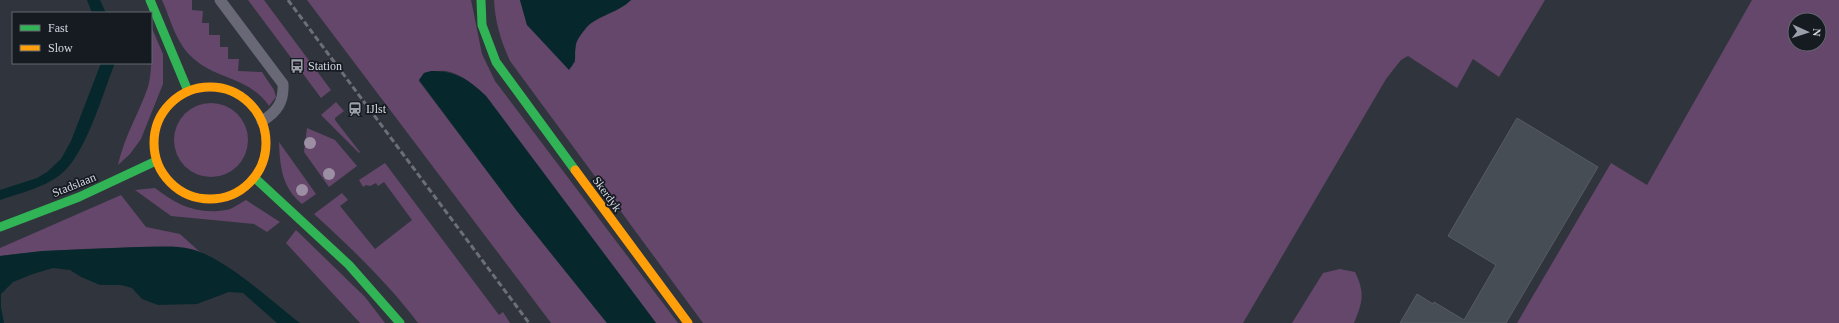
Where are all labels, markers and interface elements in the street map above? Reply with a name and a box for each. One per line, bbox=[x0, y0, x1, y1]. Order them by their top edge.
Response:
legend bbox=[12, 12, 152, 64]
north arrow bbox=[1787, 12, 1827, 52]
text: Fast bbox=[48, 21, 69, 35]
text: N bbox=[1811, 28, 1823, 37]
text: Slow bbox=[48, 41, 73, 55]
bus stop icon: Station bbox=[289, 58, 305, 74]
place label: Station bbox=[308, 59, 342, 73]
station icon: IJlst bbox=[347, 101, 363, 117]
place label: IJlst bbox=[366, 102, 387, 116]
street label: Stadslaan bbox=[50, 170, 98, 200]
street label: Skerdyk bbox=[590, 174, 624, 214]

